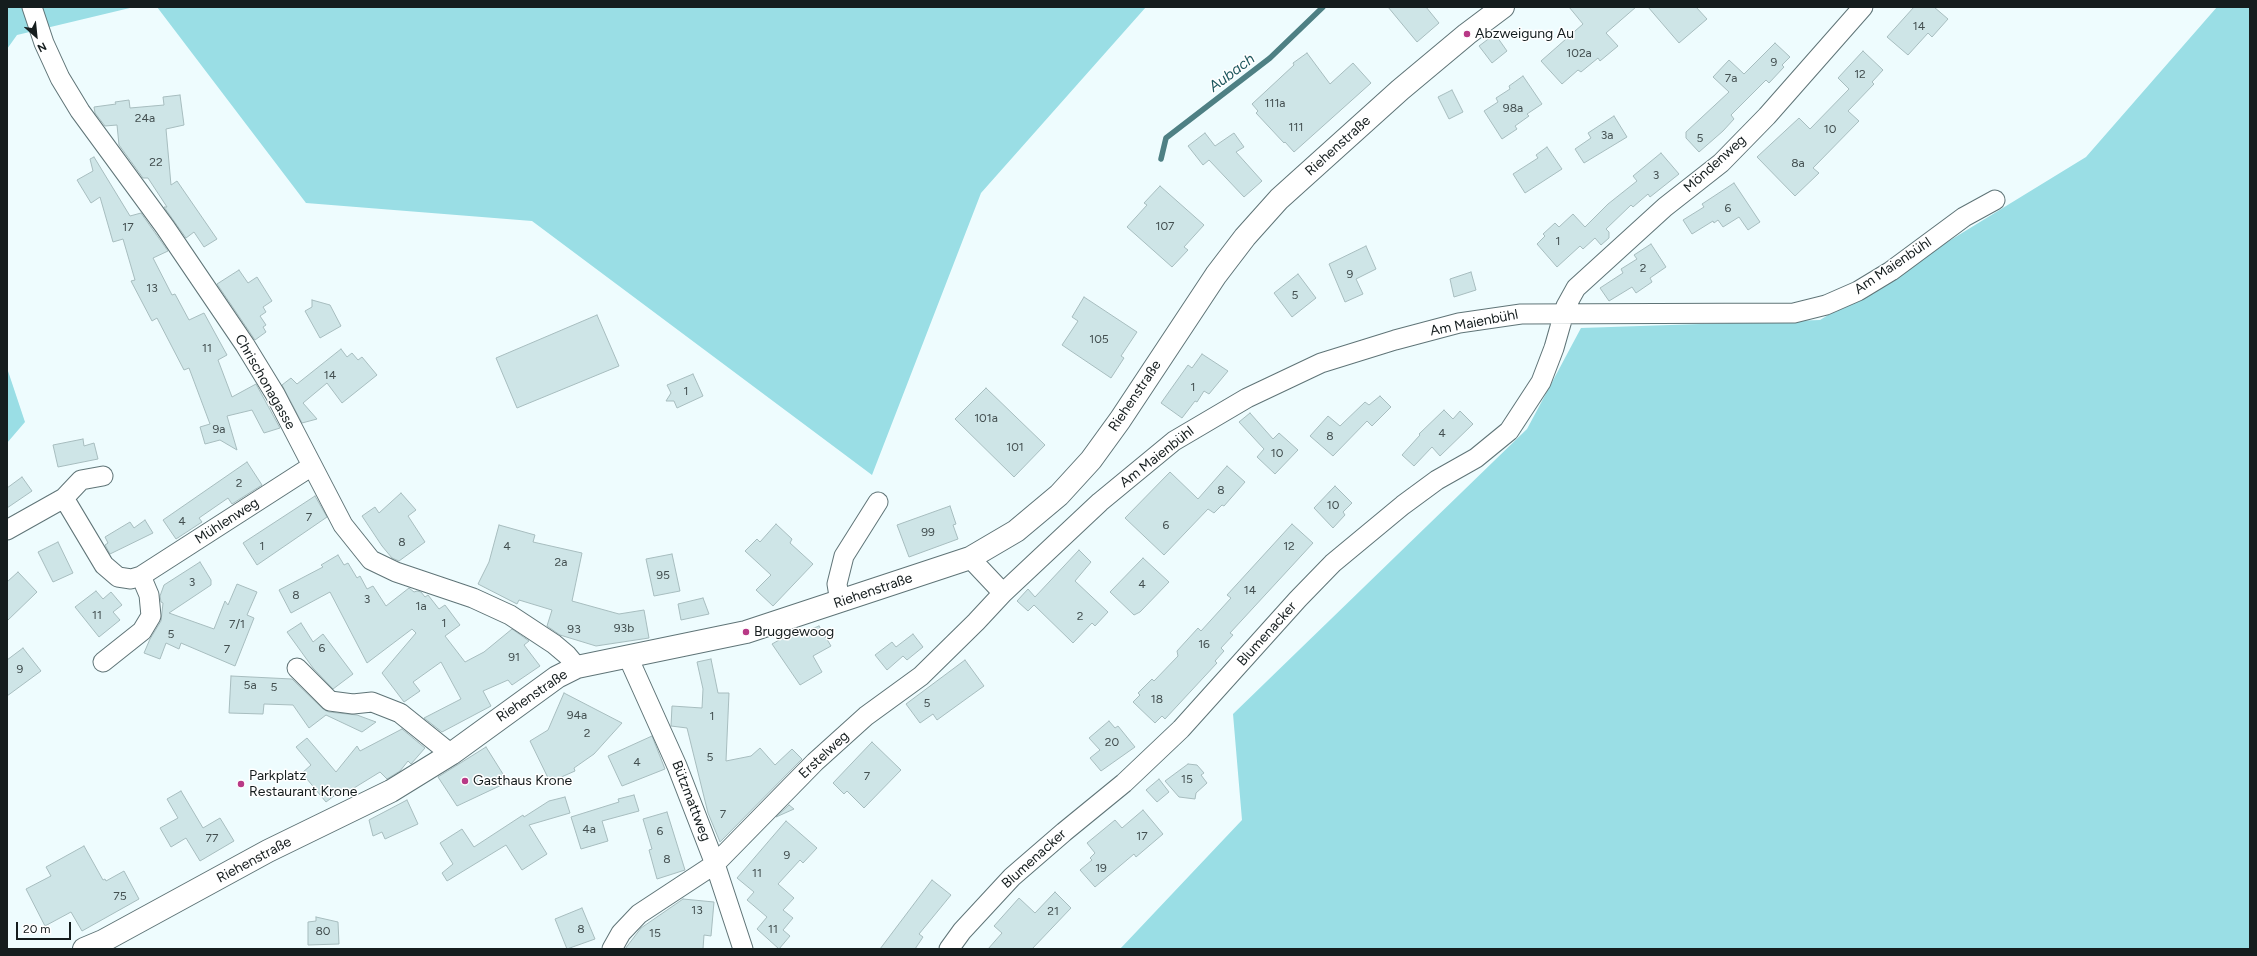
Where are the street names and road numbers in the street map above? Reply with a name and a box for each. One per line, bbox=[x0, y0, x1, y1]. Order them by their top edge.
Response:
street label: Riehenstraße bbox=[1302, 112, 1374, 180]
street label: Möndenweg bbox=[1680, 132, 1750, 196]
street label: Am Maienbühl bbox=[1851, 234, 1935, 298]
street label: Am Maienbühl bbox=[1428, 306, 1520, 340]
street label: Chrischonagasse bbox=[231, 332, 299, 432]
street label: Riehenstraße bbox=[1105, 357, 1165, 435]
street label: Am Maienbühl bbox=[1117, 423, 1197, 491]
street label: Mühlenweg bbox=[192, 494, 262, 548]
street label: Riehenstraße bbox=[831, 570, 915, 612]
street label: Blumenacker bbox=[1234, 598, 1300, 670]
street label: Riehenstraße bbox=[493, 666, 571, 726]
street label: Erstelweg bbox=[796, 728, 852, 782]
street label: Bützmattweg bbox=[668, 758, 714, 844]
street label: Blumenacker bbox=[998, 826, 1070, 892]
street label: Riehenstraße bbox=[214, 833, 294, 887]

